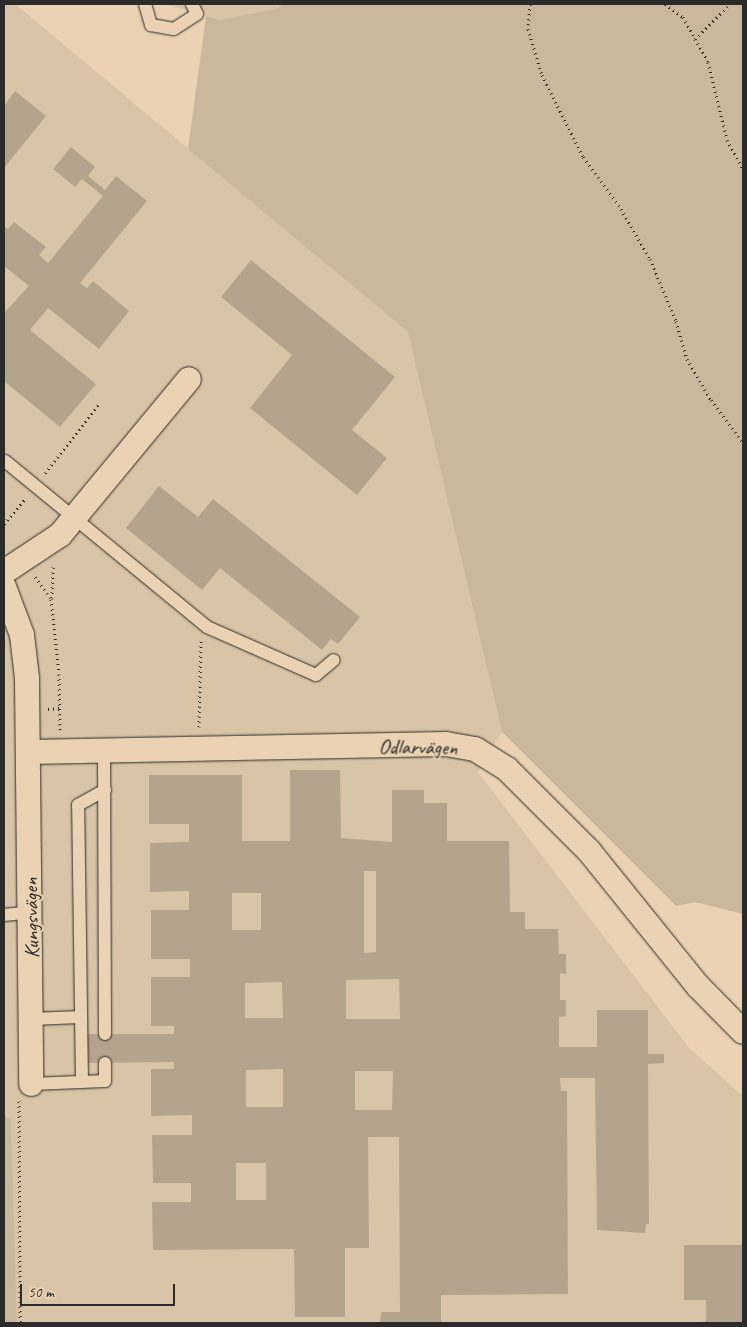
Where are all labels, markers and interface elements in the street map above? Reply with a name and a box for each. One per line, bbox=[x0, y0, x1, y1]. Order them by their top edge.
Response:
street label: Odlarvägen bbox=[378, 734, 458, 760]
street label: Kungsvägen bbox=[18, 877, 44, 959]
scale bar bbox=[22, 1274, 178, 1306]
text: 50 m bbox=[28, 1283, 54, 1302]

